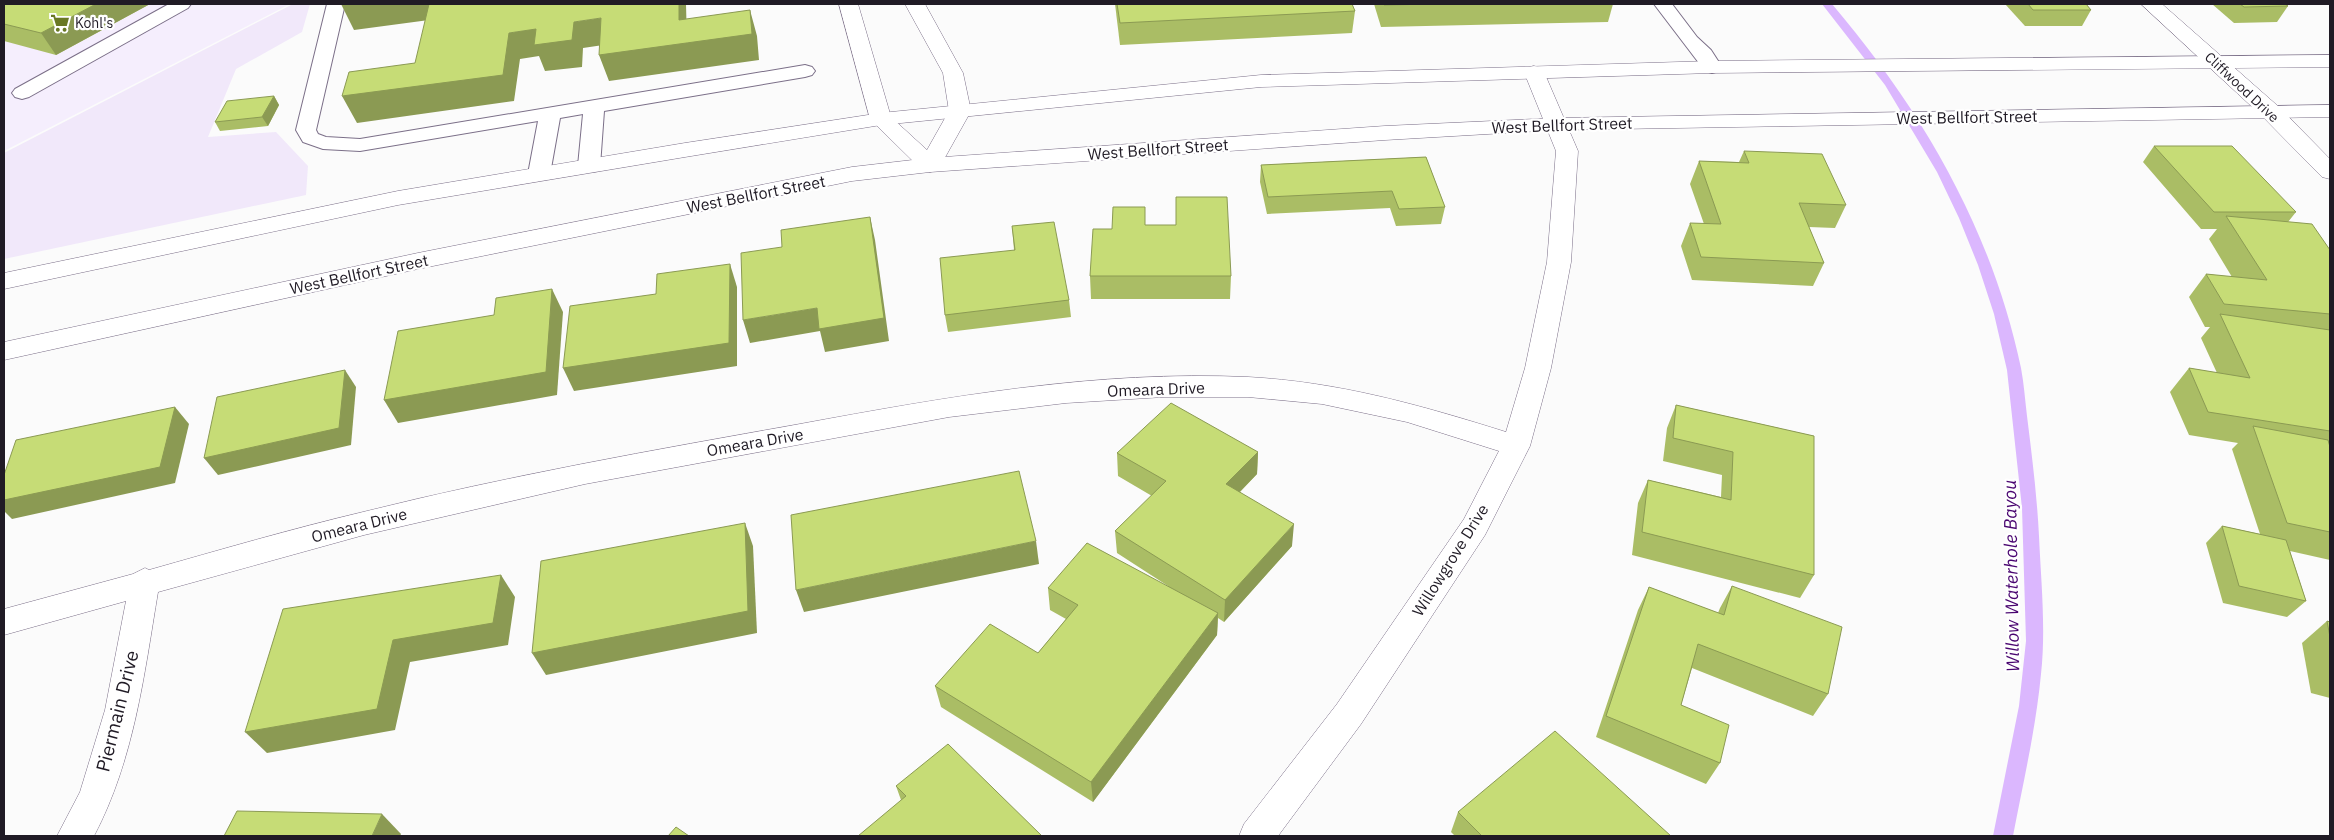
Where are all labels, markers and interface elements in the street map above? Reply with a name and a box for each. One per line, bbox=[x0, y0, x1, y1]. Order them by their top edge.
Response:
supermarket icon: Kohl's bbox=[49, 12, 71, 34]
place label: Kohl's bbox=[75, 14, 114, 32]
street label: Cliffwood Drive bbox=[2201, 48, 2283, 126]
street label: West Bellfort Street bbox=[1896, 106, 2038, 128]
street label: West Bellfort Street bbox=[1491, 113, 1633, 137]
street label: West Bellfort Street bbox=[1087, 134, 1229, 164]
street label: West Bellfort Street bbox=[685, 171, 827, 217]
street label: West Bellfort Street bbox=[288, 250, 430, 298]
street label: Omeara Drive bbox=[1107, 377, 1205, 401]
street label: Omeara Drive bbox=[705, 424, 805, 460]
water label: Willow Waterhole Bayou bbox=[1998, 480, 2024, 672]
street label: Willowgrove Drive bbox=[1408, 500, 1493, 620]
street label: Omeara Drive bbox=[309, 503, 409, 547]
street label: Piermain Drive bbox=[90, 648, 144, 774]

